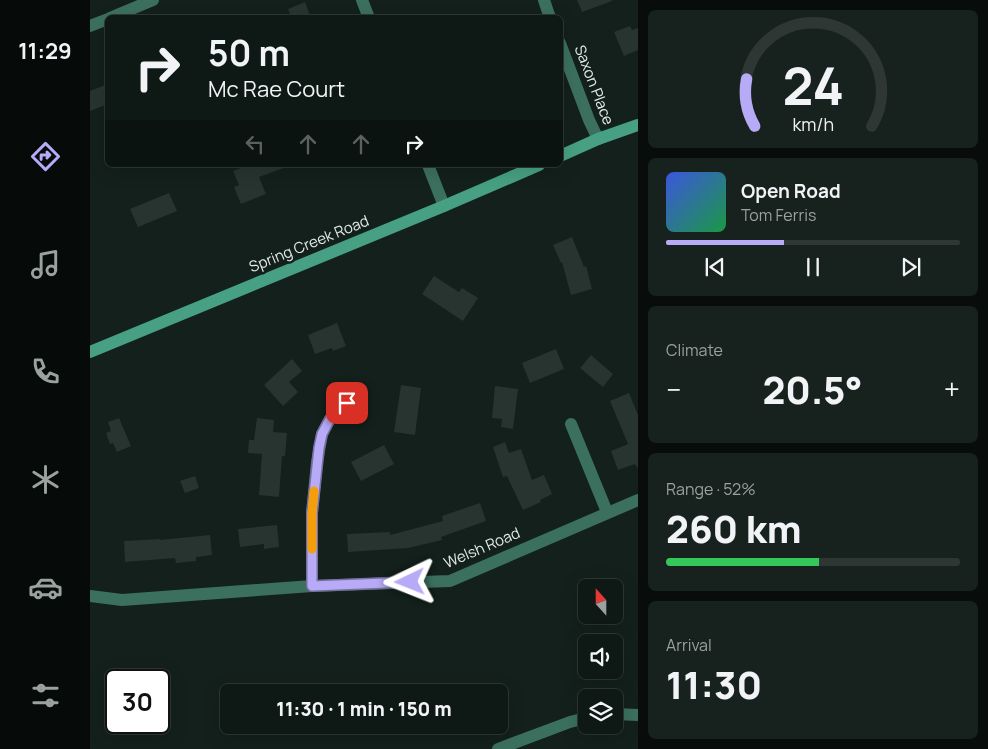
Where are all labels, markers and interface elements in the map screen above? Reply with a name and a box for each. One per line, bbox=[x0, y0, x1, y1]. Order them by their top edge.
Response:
text: 50 m bbox=[208, 29, 290, 77]
icon: right bbox=[125, 35, 190, 100]
text: 11:29 bbox=[18, 36, 72, 66]
street label: Saxon Place bbox=[570, 42, 619, 128]
text: 24 bbox=[782, 50, 844, 121]
text: Mc Rae Court bbox=[208, 74, 345, 104]
text: km/h bbox=[792, 112, 834, 136]
icon: left bbox=[241, 130, 269, 158]
icon: ahead bbox=[294, 130, 322, 158]
icon: ahead bbox=[347, 130, 375, 158]
icon: right bbox=[400, 130, 428, 158]
icon: directions bbox=[28, 139, 63, 174]
text: Open Road bbox=[741, 178, 841, 204]
text: Tom Ferris bbox=[741, 204, 816, 226]
street label: Spring Creek Road bbox=[246, 210, 372, 277]
icon: music bbox=[28, 247, 63, 282]
icon: previous bbox=[701, 253, 729, 281]
icon: pause bbox=[799, 253, 827, 281]
icon: next bbox=[897, 253, 925, 281]
text: Climate bbox=[666, 339, 723, 361]
icon: phone bbox=[28, 354, 63, 389]
text: 20.5° bbox=[762, 363, 863, 415]
text: − bbox=[666, 370, 681, 408]
text: + bbox=[944, 370, 960, 408]
pin bbox=[326, 382, 368, 424]
icon: arrive bbox=[333, 389, 361, 417]
icon: climate bbox=[28, 462, 63, 497]
text: Range · 52% bbox=[666, 478, 756, 500]
text: 260 km bbox=[666, 502, 802, 554]
street label: Welsh Road bbox=[441, 522, 523, 573]
position arrow bbox=[383, 555, 435, 607]
icon: car bbox=[28, 570, 63, 605]
north arrow bbox=[578, 579, 622, 624]
map controls bbox=[578, 579, 623, 734]
button: sound bbox=[578, 634, 623, 679]
text: Arrival bbox=[666, 634, 712, 656]
text: 11:30 bbox=[666, 658, 762, 710]
speed limit sign: 30 bbox=[105, 669, 170, 734]
icon: filters bbox=[28, 678, 63, 713]
button: layers bbox=[578, 689, 623, 734]
text: 11:30 · 1 min · 150 m bbox=[276, 696, 452, 722]

